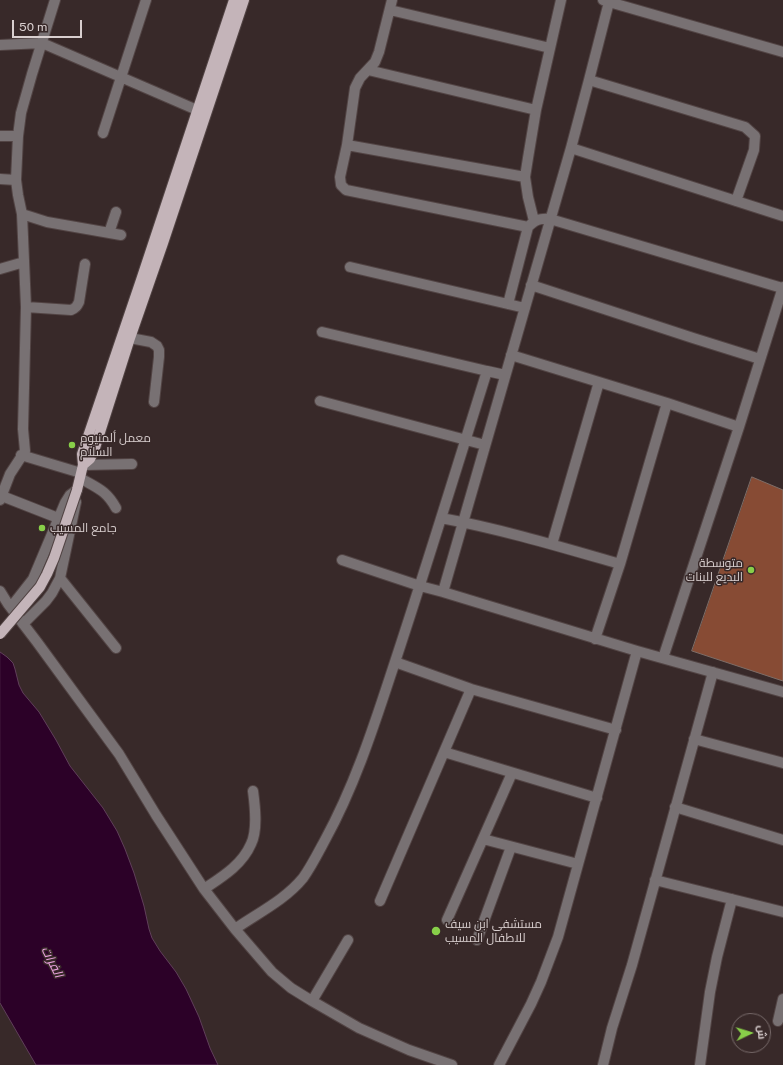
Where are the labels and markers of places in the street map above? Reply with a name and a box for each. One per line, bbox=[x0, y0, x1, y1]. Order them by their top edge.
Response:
place label: معمل ألمنيوم السلام bbox=[80, 431, 151, 459]
marker: معمل ألمنيوم السلام bbox=[67, 440, 77, 450]
place label: جامع المسيب bbox=[50, 521, 117, 535]
marker: جامع المسيب bbox=[37, 523, 47, 533]
place label: متوسطة البديع للبنات bbox=[686, 556, 743, 584]
marker: متوسطة البديع للبنات bbox=[746, 565, 756, 575]
place label: مستشفى ابن سيف للاطفال المسيب bbox=[445, 917, 542, 945]
marker: مستشفى ابن سيف للاطفال المسيب bbox=[430, 925, 442, 937]

